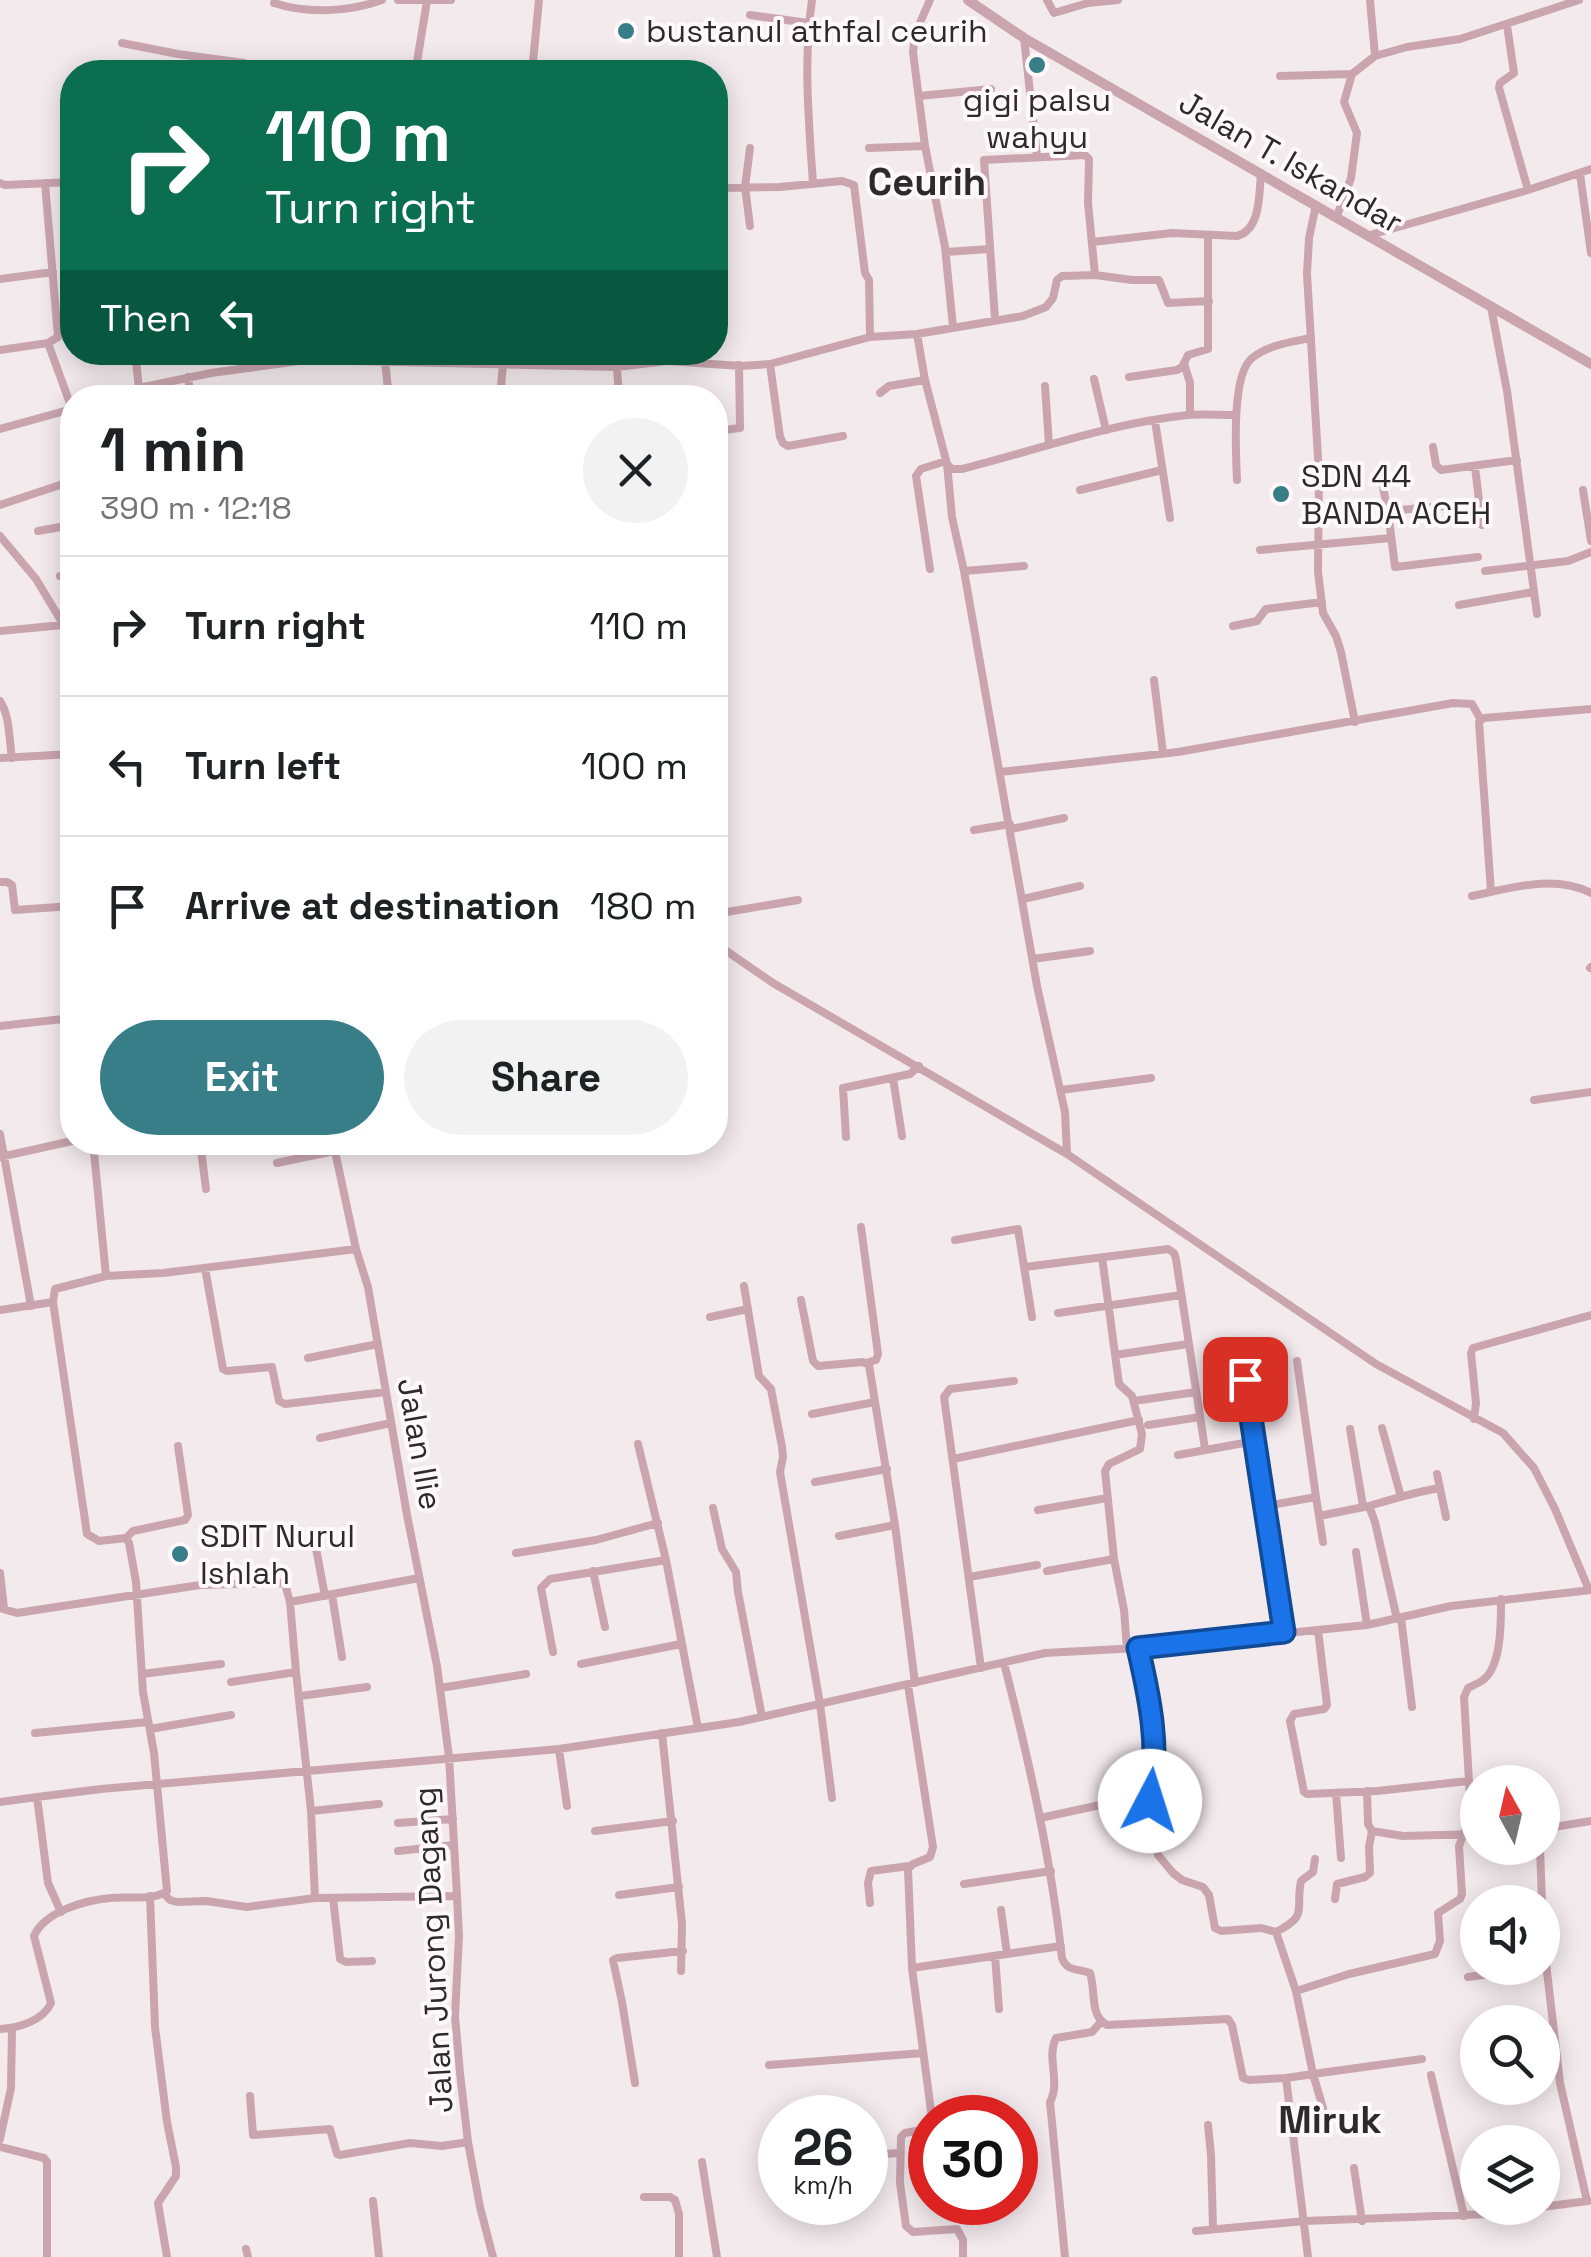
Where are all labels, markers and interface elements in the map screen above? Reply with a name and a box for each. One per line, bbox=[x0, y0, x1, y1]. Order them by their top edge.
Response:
place label: bustanul athfal ceurih bbox=[646, 11, 988, 51]
marker: bustanul athfal ceurih bbox=[615, 20, 637, 42]
marker: gigi palsu wahyu bbox=[1026, 54, 1048, 76]
place label: gigi palsu wahyu bbox=[963, 80, 1111, 157]
street label: Jalan T. Iskandar bbox=[1172, 82, 1410, 242]
text: 110 m bbox=[265, 92, 451, 181]
icon: right bbox=[100, 100, 230, 230]
district label: Ceurih bbox=[868, 158, 986, 206]
text: Turn right bbox=[265, 179, 476, 236]
icon: left bbox=[211, 290, 266, 345]
text: Then bbox=[100, 294, 191, 342]
text: 1 min bbox=[100, 412, 247, 489]
button: close bbox=[583, 418, 688, 523]
place label: SDN 44 BANDA ACEH bbox=[1301, 456, 1491, 533]
marker: SDN 44 BANDA ACEH bbox=[1270, 483, 1292, 505]
text: 390 m · 12:18 bbox=[100, 488, 292, 528]
icon: right bbox=[100, 599, 155, 654]
text: Turn right bbox=[185, 602, 366, 650]
text: 110 m bbox=[589, 602, 688, 650]
icon: left bbox=[100, 739, 155, 794]
text: Turn left bbox=[185, 742, 341, 790]
text: 100 m bbox=[581, 742, 688, 790]
icon: arrive bbox=[100, 879, 155, 934]
text: Arrive at destination bbox=[185, 882, 560, 930]
text: 180 m bbox=[590, 882, 696, 930]
button: Exit bbox=[100, 1020, 384, 1135]
button: Share bbox=[404, 1020, 688, 1135]
pin bbox=[1203, 1337, 1288, 1422]
icon: arrive bbox=[1218, 1352, 1273, 1407]
street label: Jalan Ilie bbox=[389, 1375, 451, 1513]
place label: SDIT Nurul Ishlah bbox=[200, 1516, 355, 1593]
marker: SDIT Nurul Ishlah bbox=[169, 1543, 191, 1565]
position arrow bbox=[1098, 1749, 1202, 1853]
north arrow bbox=[1460, 1765, 1560, 1865]
map controls bbox=[1460, 1765, 1560, 2225]
street label: Jalan Jurong Dagang bbox=[404, 1786, 462, 2114]
button: sound bbox=[1460, 1885, 1560, 1985]
button: search bbox=[1460, 2005, 1560, 2105]
speed limit sign: 30 bbox=[908, 2095, 1038, 2225]
district label: Miruk bbox=[1278, 2096, 1382, 2144]
text: 26 bbox=[793, 2116, 853, 2180]
button: layers bbox=[1460, 2125, 1560, 2225]
text: km/h bbox=[793, 2169, 853, 2201]

